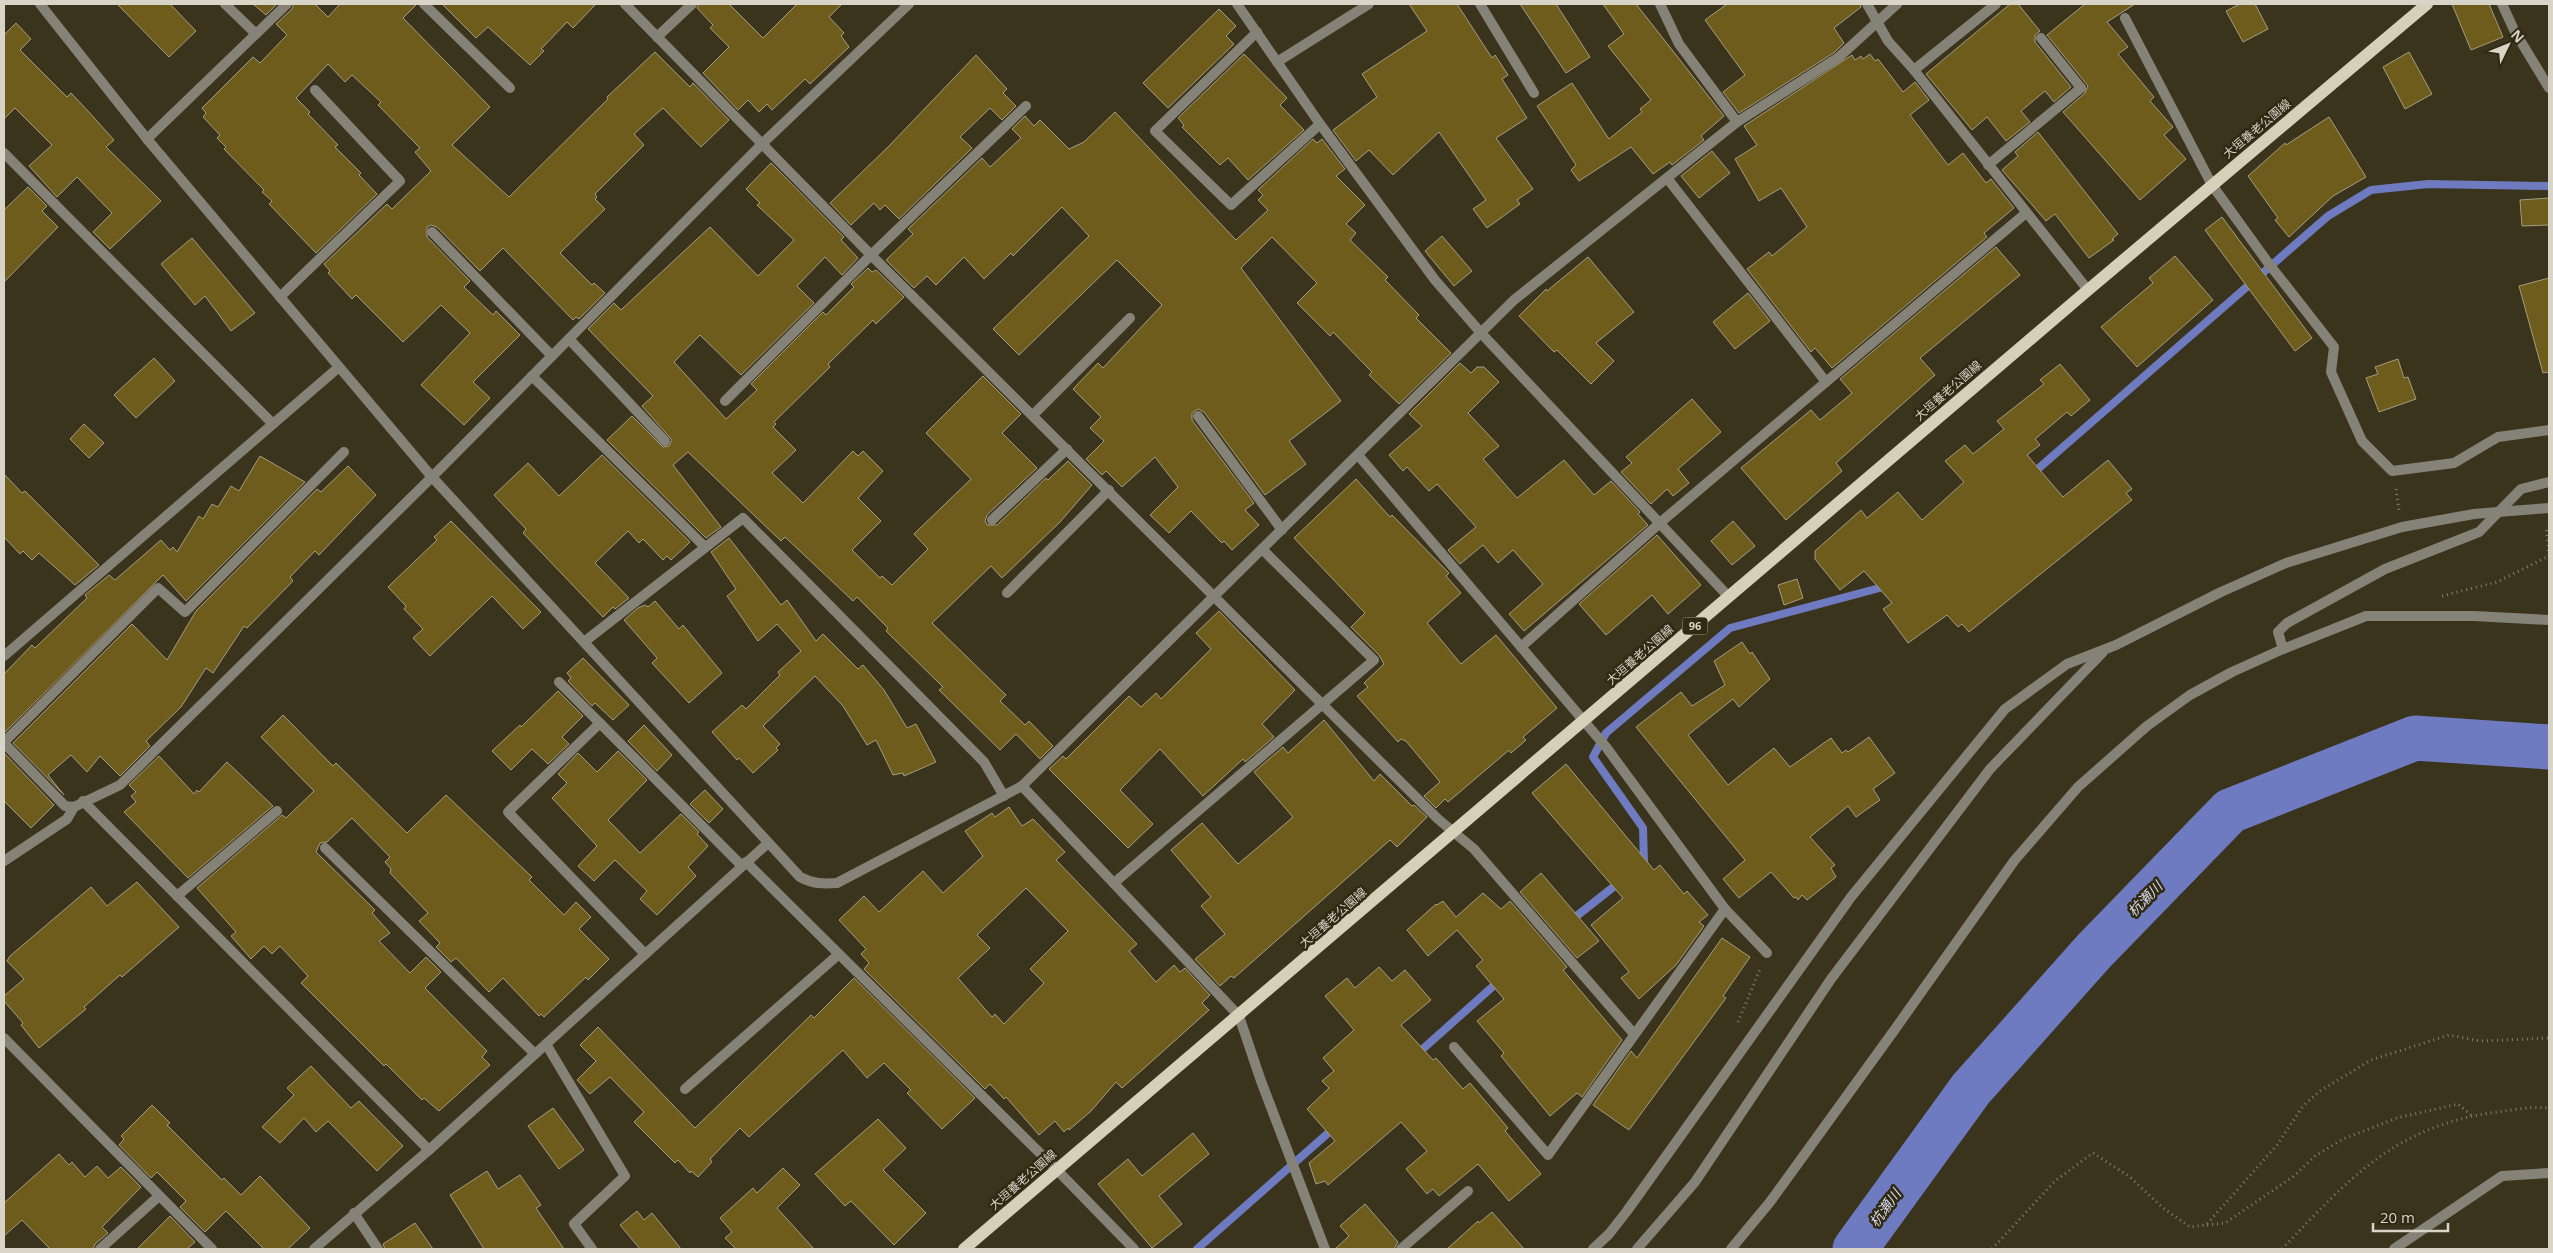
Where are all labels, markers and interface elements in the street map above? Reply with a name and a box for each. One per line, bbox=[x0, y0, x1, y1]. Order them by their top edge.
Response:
north arrow bbox=[2483, 20, 2533, 70]
text: N bbox=[2507, 25, 2529, 46]
street label: 大垣養老公園線 bbox=[2219, 95, 2294, 162]
street label: 大垣養老公園線 bbox=[1910, 357, 1985, 425]
road number: 96 bbox=[1682, 618, 1708, 634]
street label: 大垣養老公園線 bbox=[1602, 621, 1677, 689]
water label: 杭瀬川 bbox=[2123, 876, 2167, 920]
street label: 大垣養老公園線 bbox=[1295, 884, 1370, 952]
street label: 大垣養老公園線 bbox=[985, 1146, 1060, 1214]
water label: 杭瀬川 bbox=[1865, 1184, 1906, 1230]
scale bar bbox=[2373, 1200, 2448, 1232]
text: 20 m bbox=[2380, 1207, 2415, 1227]

